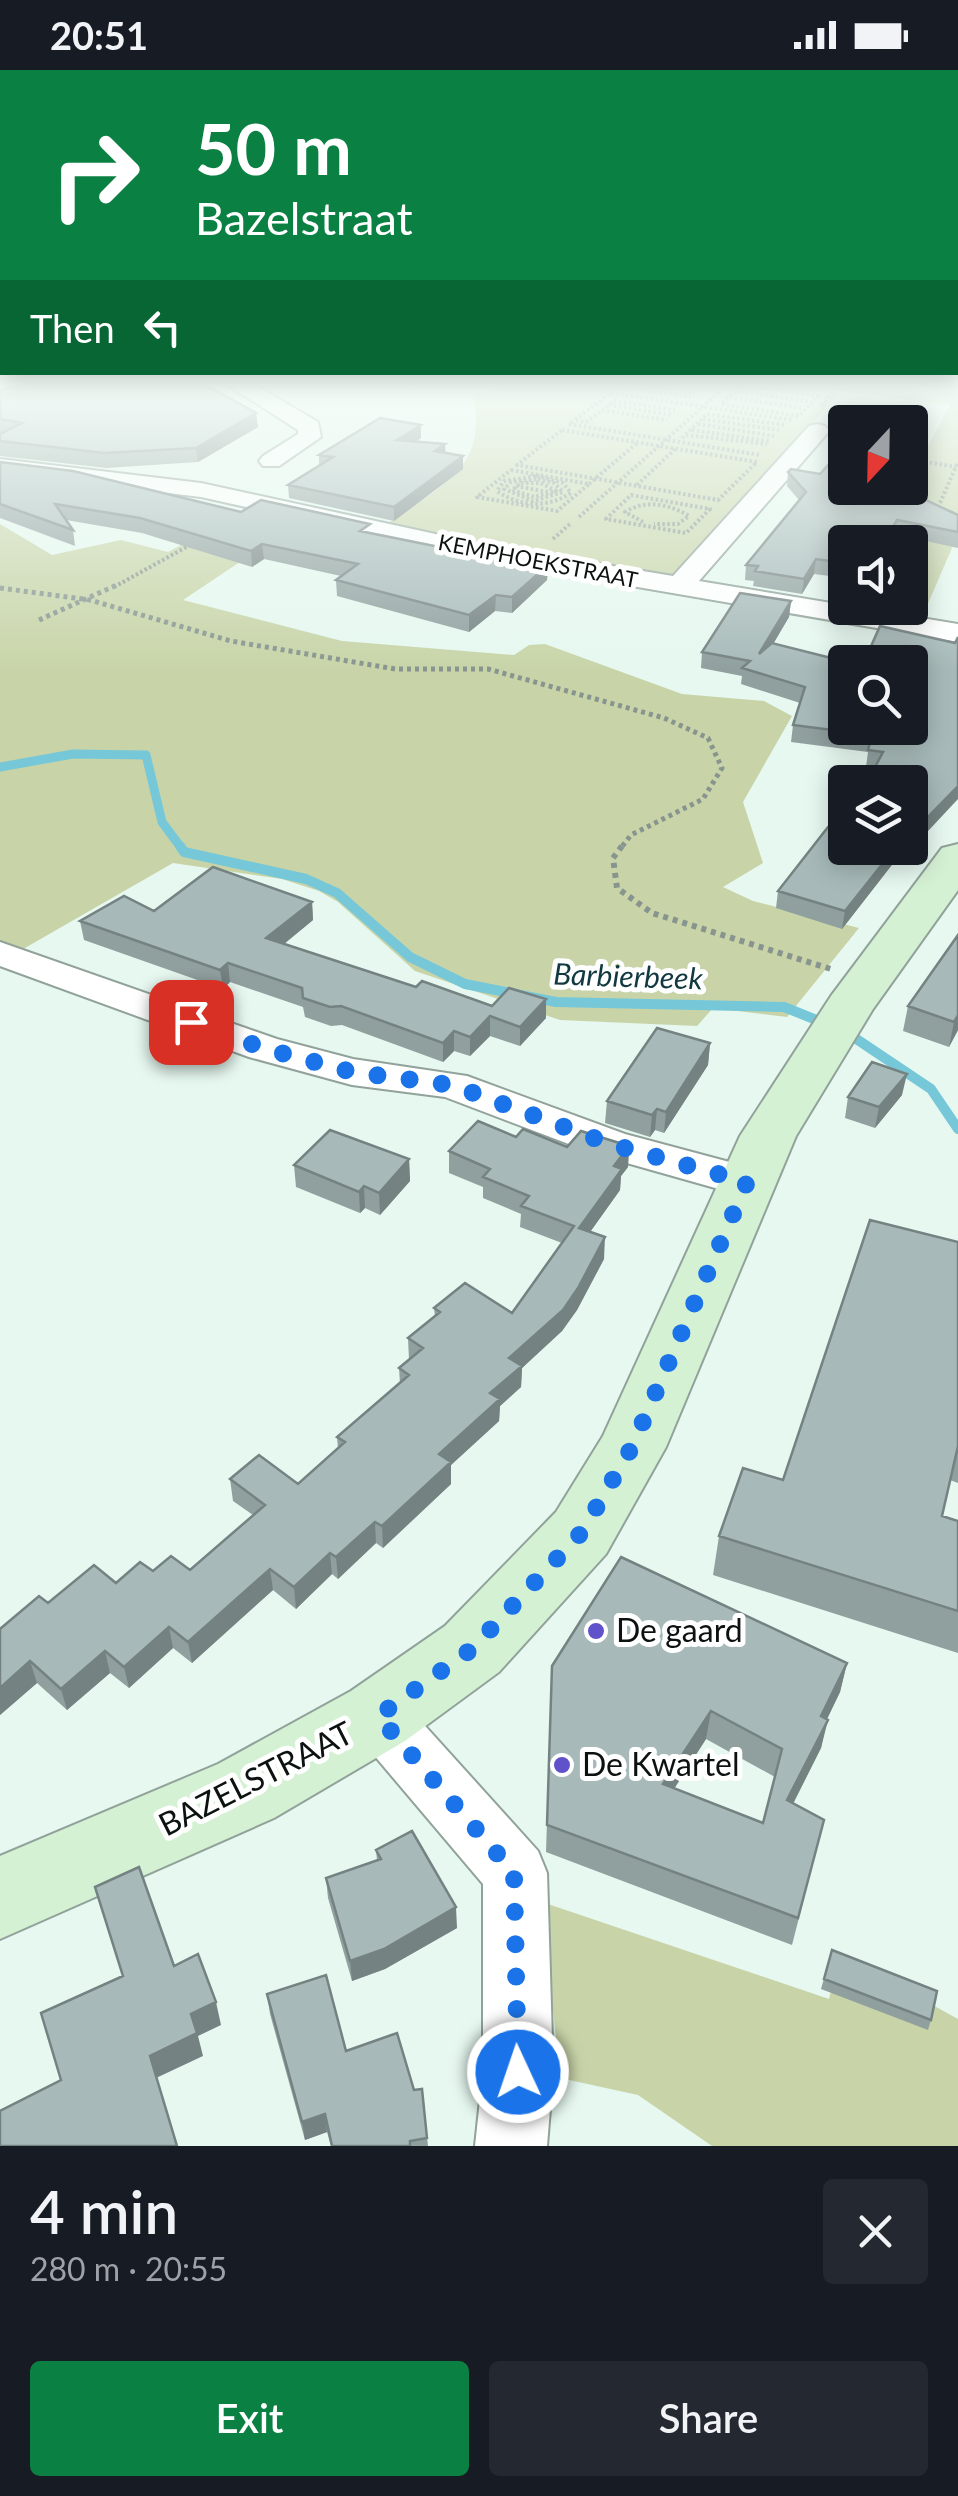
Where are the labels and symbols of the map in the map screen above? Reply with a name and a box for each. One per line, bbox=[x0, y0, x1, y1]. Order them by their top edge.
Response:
north arrow bbox=[828, 405, 928, 505]
street label: KEMPHOEKSTRAAT bbox=[436, 528, 640, 593]
water label: Barbierbeek bbox=[553, 954, 704, 996]
pin bbox=[149, 980, 234, 1065]
place label: De gaard bbox=[616, 1610, 743, 1649]
marker: De gaard bbox=[585, 1620, 607, 1642]
street label: BAZELSTRAAT bbox=[152, 1712, 359, 1843]
place label: De Kwartel bbox=[582, 1744, 739, 1783]
marker: De Kwartel bbox=[551, 1754, 573, 1776]
position arrow bbox=[466, 2020, 570, 2124]

